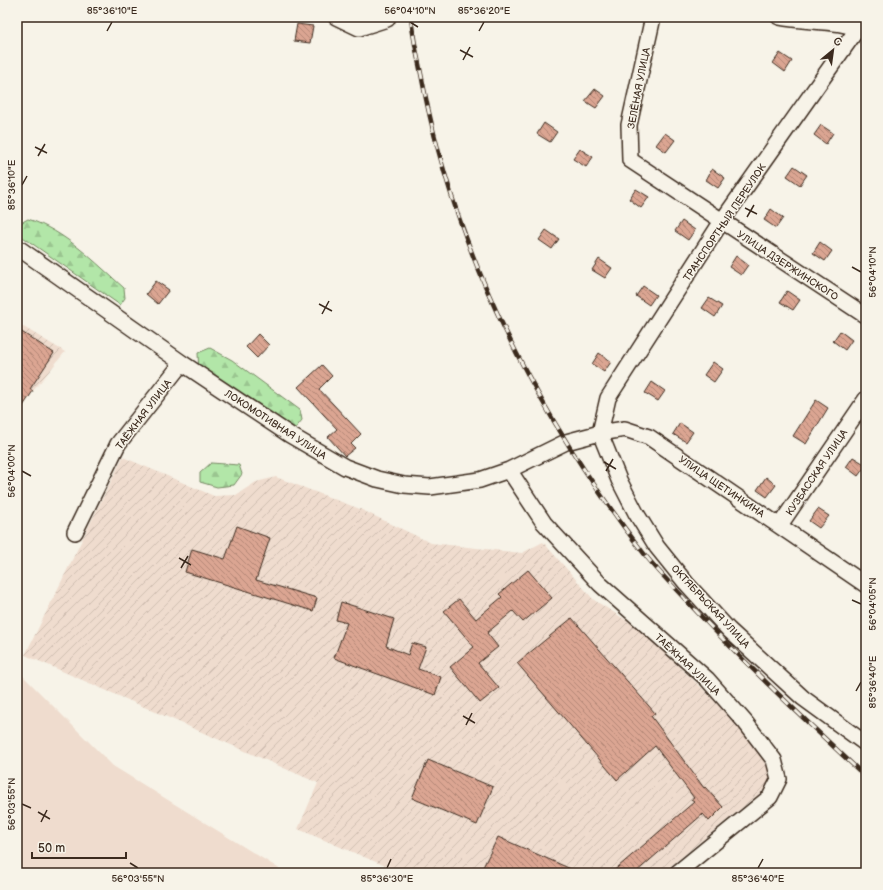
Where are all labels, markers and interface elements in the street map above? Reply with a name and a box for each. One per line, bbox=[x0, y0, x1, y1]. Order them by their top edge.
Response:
text: 85°36'10"E bbox=[87, 5, 138, 17]
text: 56°04'10"N bbox=[384, 5, 436, 17]
text: 85°36'20"E bbox=[458, 5, 511, 17]
north arrow bbox=[813, 30, 853, 70]
text: С bbox=[831, 34, 844, 49]
street label: ЗЕЛЁНАЯ УЛИЦА bbox=[625, 46, 653, 130]
text: 85°36'10"E bbox=[6, 159, 18, 210]
street label: ТРАНСПОРТНЫЙ ПЕРЕУЛОК bbox=[681, 161, 769, 284]
street label: УЛИЦА ДЗЕРЖИНСКОГО bbox=[735, 229, 840, 303]
text: 56°04'10"N bbox=[867, 246, 879, 298]
street label: ТАЁЖНАЯ УЛИЦА bbox=[114, 376, 175, 452]
street label: ЛОКОМОТИВНАЯ УЛИЦА bbox=[222, 387, 329, 463]
street label: КУЗБАССКАЯ УЛИЦА bbox=[783, 426, 851, 518]
text: 56°04'00"N bbox=[6, 444, 18, 498]
street label: УЛИЦА ЩЕТИНКИНА bbox=[676, 454, 767, 521]
street label: ОКТЯБРЬСКАЯ УЛИЦА bbox=[669, 563, 753, 651]
text: 56°04'05"N bbox=[867, 577, 879, 631]
street label: ТАЁЖНАЯ УЛИЦА bbox=[652, 631, 723, 699]
text: 85°36'40"E bbox=[867, 655, 879, 708]
text: 56°03'55"N bbox=[6, 777, 18, 831]
scale bar bbox=[32, 834, 126, 860]
text: 50 m bbox=[38, 841, 65, 856]
text: 56°03'55"N bbox=[111, 873, 165, 885]
text: 85°36'30"E bbox=[361, 873, 414, 885]
text: 85°36'40"E bbox=[732, 873, 785, 885]

